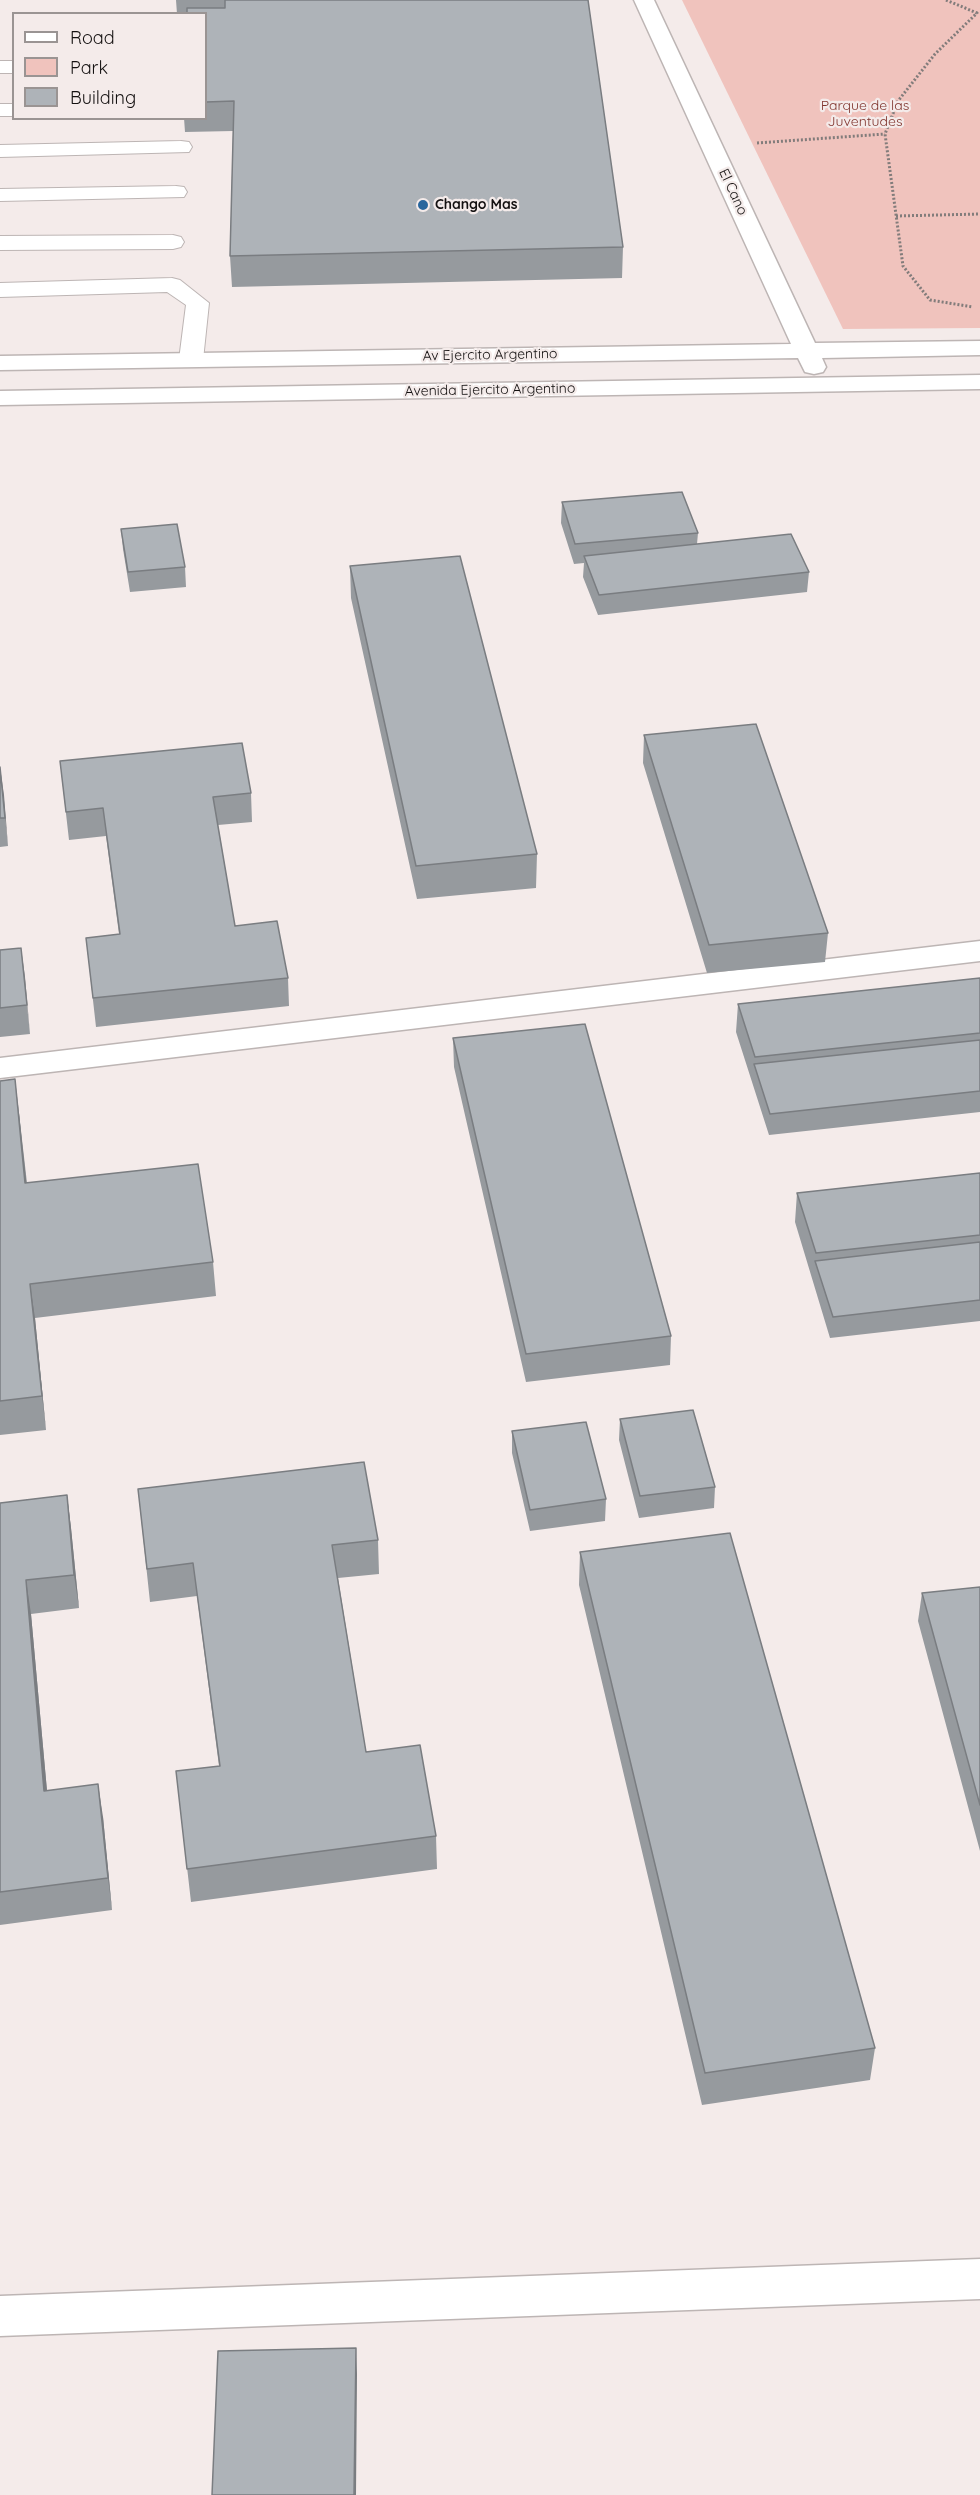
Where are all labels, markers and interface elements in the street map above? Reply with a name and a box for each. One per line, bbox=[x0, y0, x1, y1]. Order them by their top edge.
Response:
legend bbox=[12, 12, 207, 120]
text: Road bbox=[70, 26, 115, 49]
text: Park bbox=[70, 56, 108, 79]
text: Building bbox=[70, 86, 136, 109]
park label: Parque de las Juventudes bbox=[821, 98, 909, 130]
street label: El Cano bbox=[715, 166, 751, 218]
place label: Chango Mas bbox=[435, 197, 517, 213]
marker: Chango Mas bbox=[416, 198, 430, 212]
street label: Av Ejercito Argentino bbox=[422, 345, 558, 365]
street label: Avenida Ejercito Argentino bbox=[405, 380, 575, 400]

